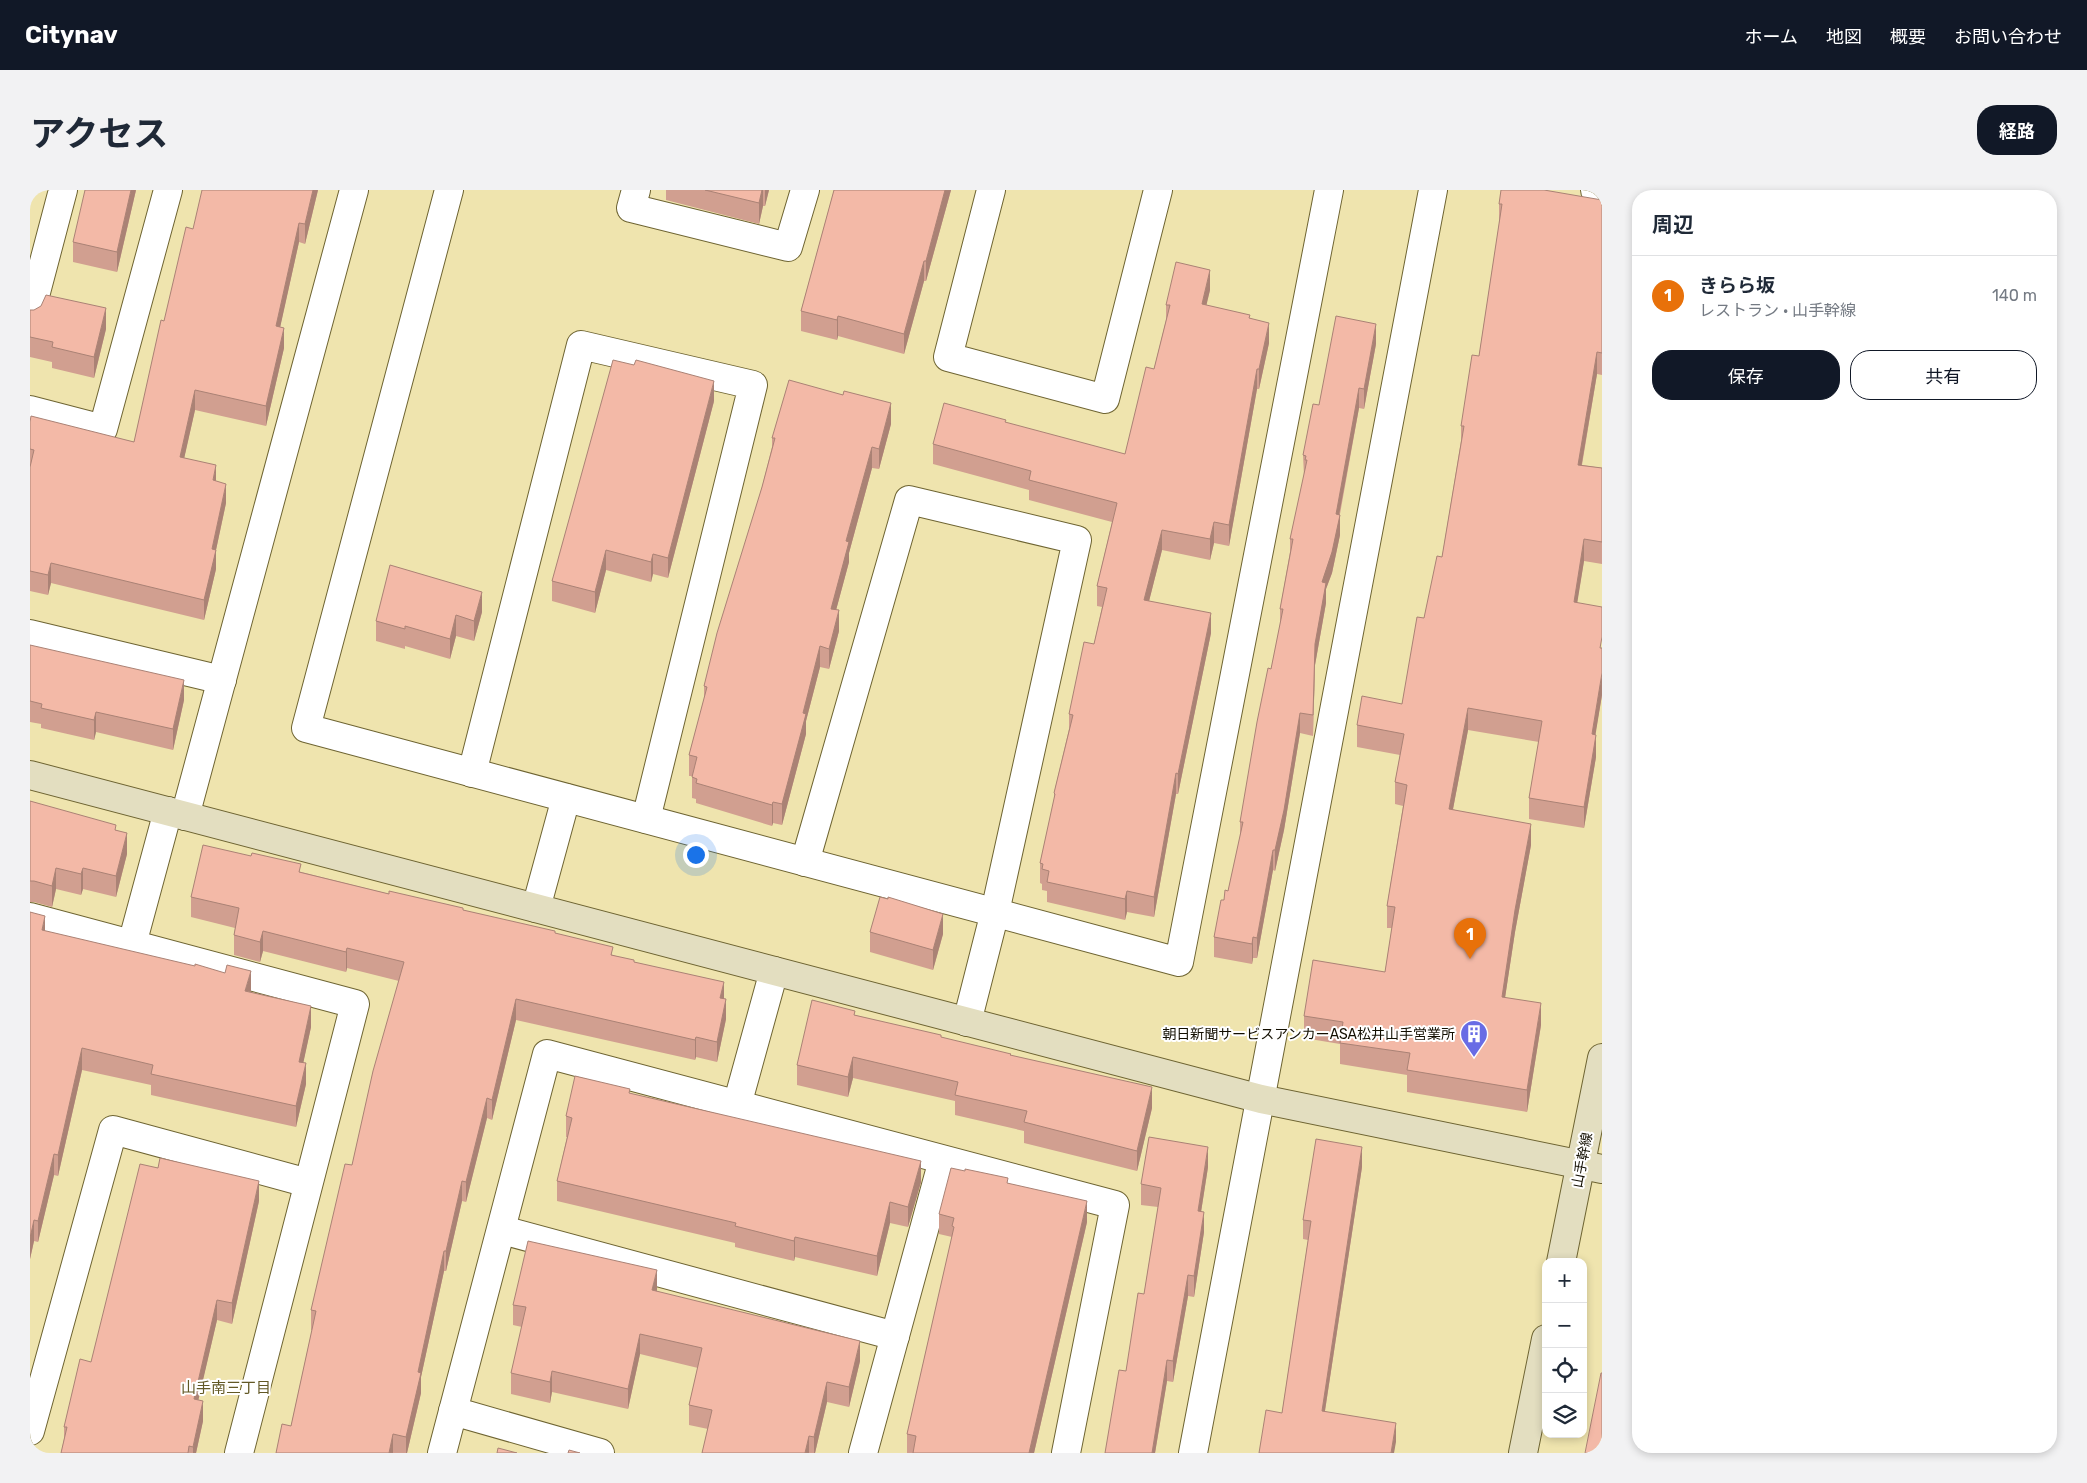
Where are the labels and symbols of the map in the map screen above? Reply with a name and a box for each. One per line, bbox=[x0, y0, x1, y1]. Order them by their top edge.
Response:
your location bbox=[683, 842, 709, 868]
pin: 1 bbox=[1454, 918, 1486, 959]
building icon: 朝日新聞サービスアンカーASA松井山手営業所 bbox=[1459, 1019, 1489, 1058]
place label: 朝日新聞サービスアンカーASA松井山手営業所 bbox=[1162, 1026, 1455, 1043]
street label: 山手幹線 bbox=[1569, 1131, 1596, 1189]
district label: 山手南三丁目 bbox=[181, 1379, 271, 1397]

